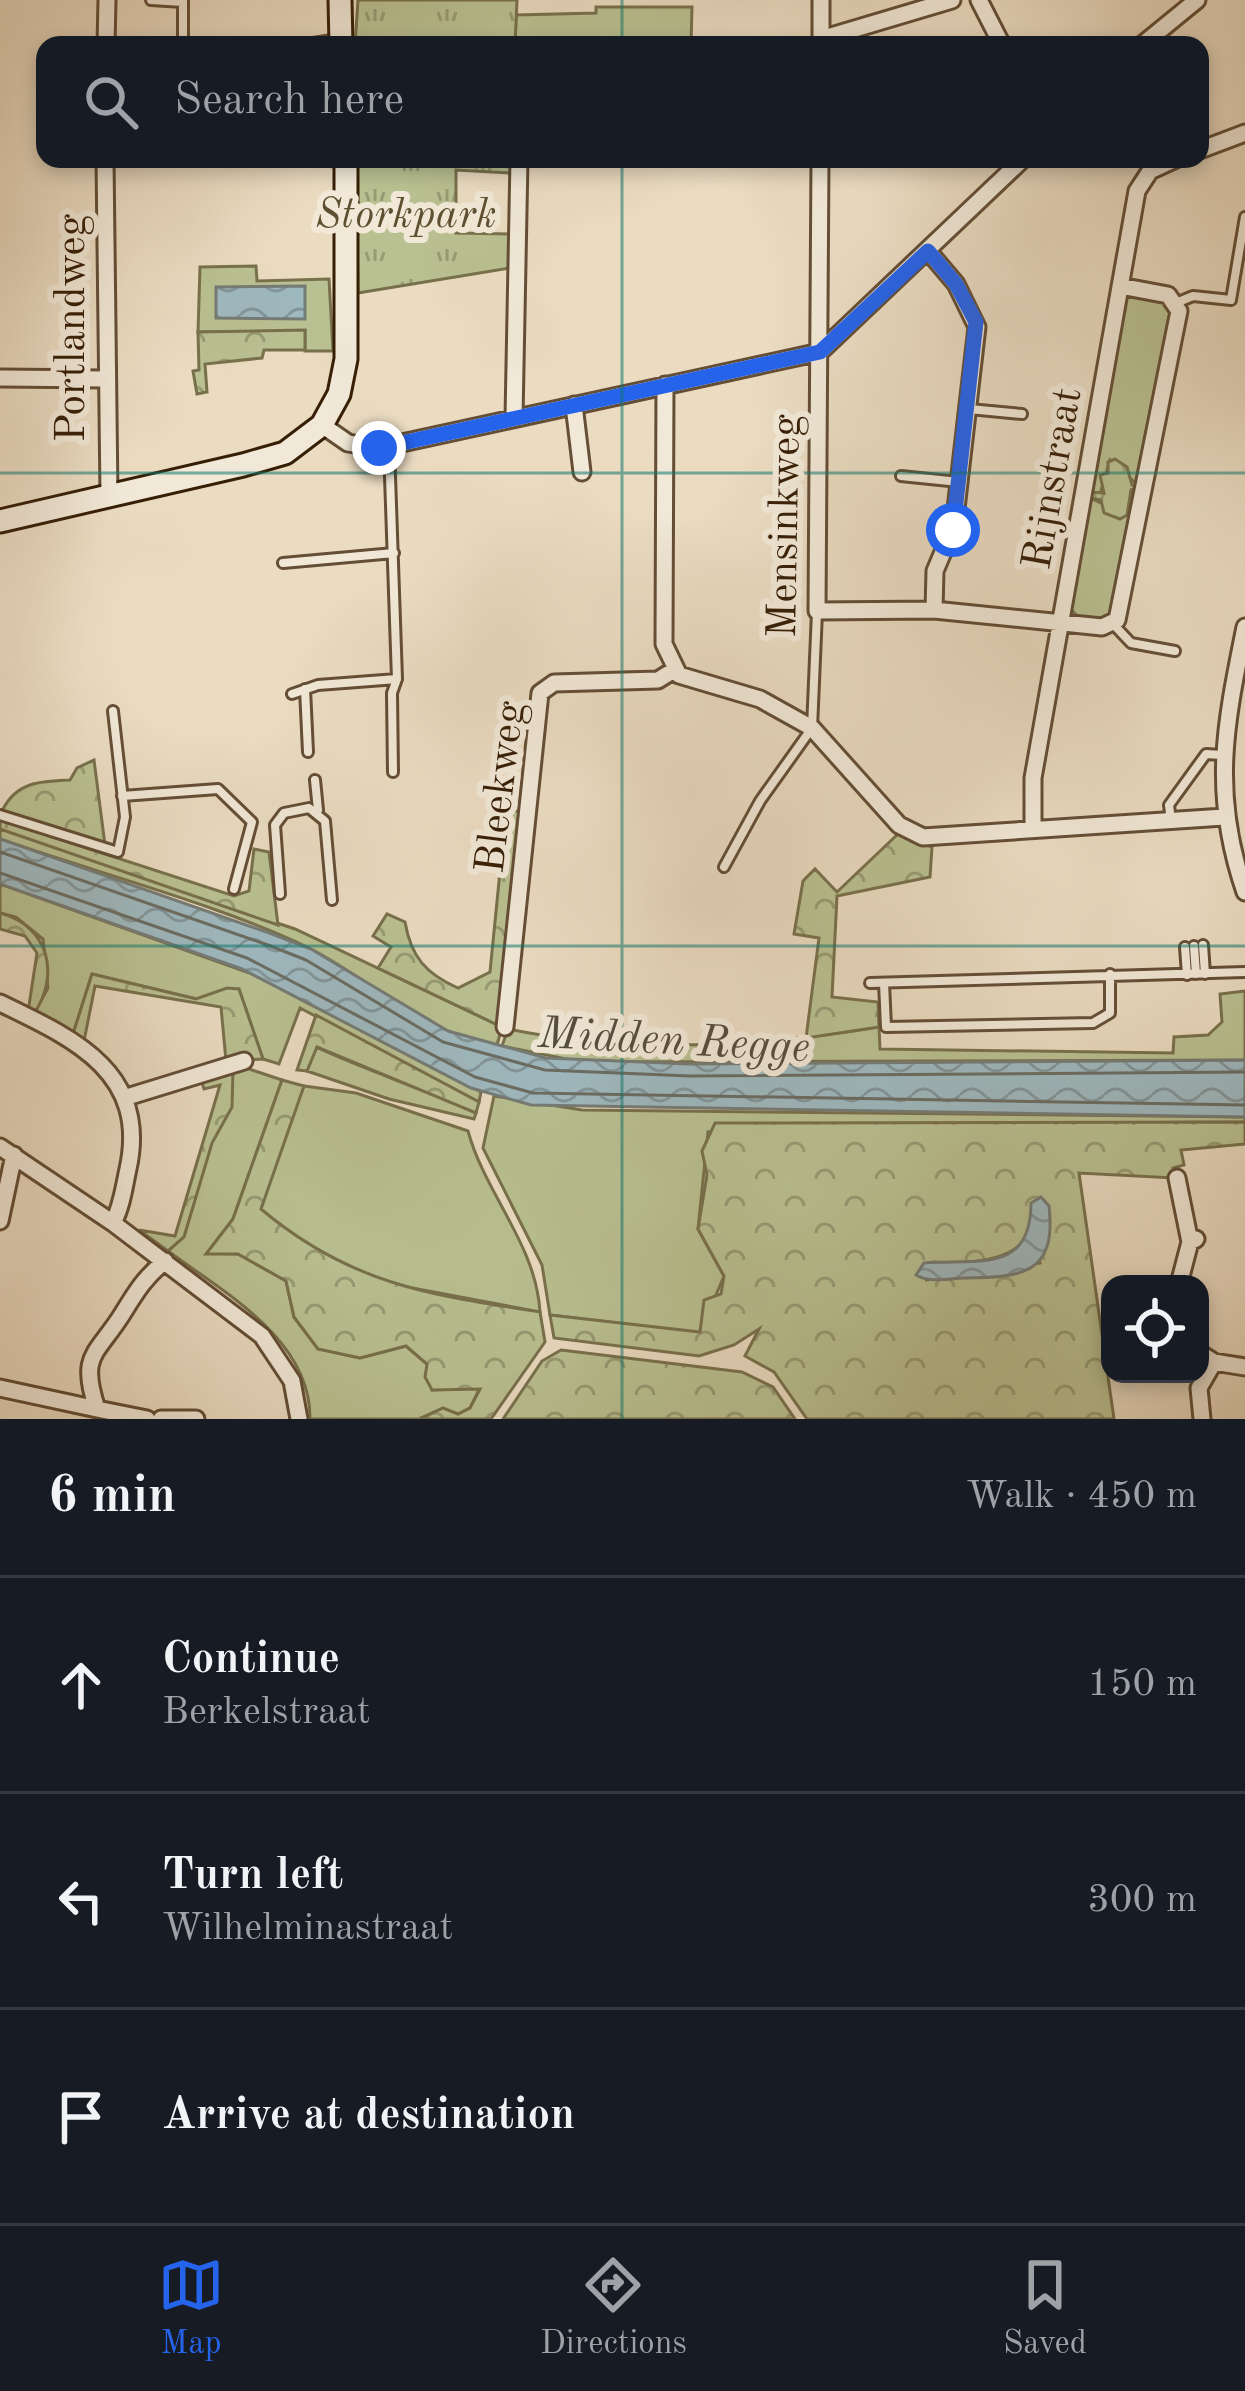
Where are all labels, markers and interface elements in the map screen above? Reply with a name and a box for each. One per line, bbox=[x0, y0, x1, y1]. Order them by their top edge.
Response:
search box bbox=[36, 36, 1209, 168]
icon: search bbox=[78, 69, 144, 135]
text: Search here bbox=[174, 79, 404, 124]
park label: Storkpark bbox=[315, 195, 497, 237]
street label: Portlandweg bbox=[52, 213, 94, 442]
street label: Rijnstraat bbox=[1017, 384, 1091, 573]
street label: Mensinkweg bbox=[763, 413, 809, 638]
route end bbox=[352, 421, 406, 475]
route start bbox=[926, 503, 980, 557]
street label: Bleekweg bbox=[471, 699, 533, 876]
water label: Midden Regge bbox=[536, 1013, 811, 1072]
map controls bbox=[1101, 1275, 1209, 1383]
button: locate bbox=[1101, 1275, 1209, 1383]
text: 6 min bbox=[48, 1472, 176, 1523]
text: Walk · 450 m bbox=[966, 1477, 1197, 1516]
text: Continue bbox=[162, 1638, 340, 1683]
icon: ahead bbox=[48, 1652, 114, 1718]
text: 150 m bbox=[1087, 1665, 1197, 1704]
text: Berkelstraat bbox=[162, 1693, 370, 1732]
text: Turn left bbox=[162, 1854, 343, 1899]
icon: left bbox=[48, 1868, 114, 1934]
text: 300 m bbox=[1087, 1881, 1197, 1920]
text: Wilhelminastraat bbox=[162, 1909, 453, 1948]
icon: arrive bbox=[48, 2084, 114, 2150]
text: Arrive at destination bbox=[162, 2094, 575, 2139]
tab: Map bbox=[158, 2252, 224, 2365]
tab: Directions bbox=[540, 2252, 687, 2365]
tab: Saved bbox=[1003, 2252, 1087, 2365]

